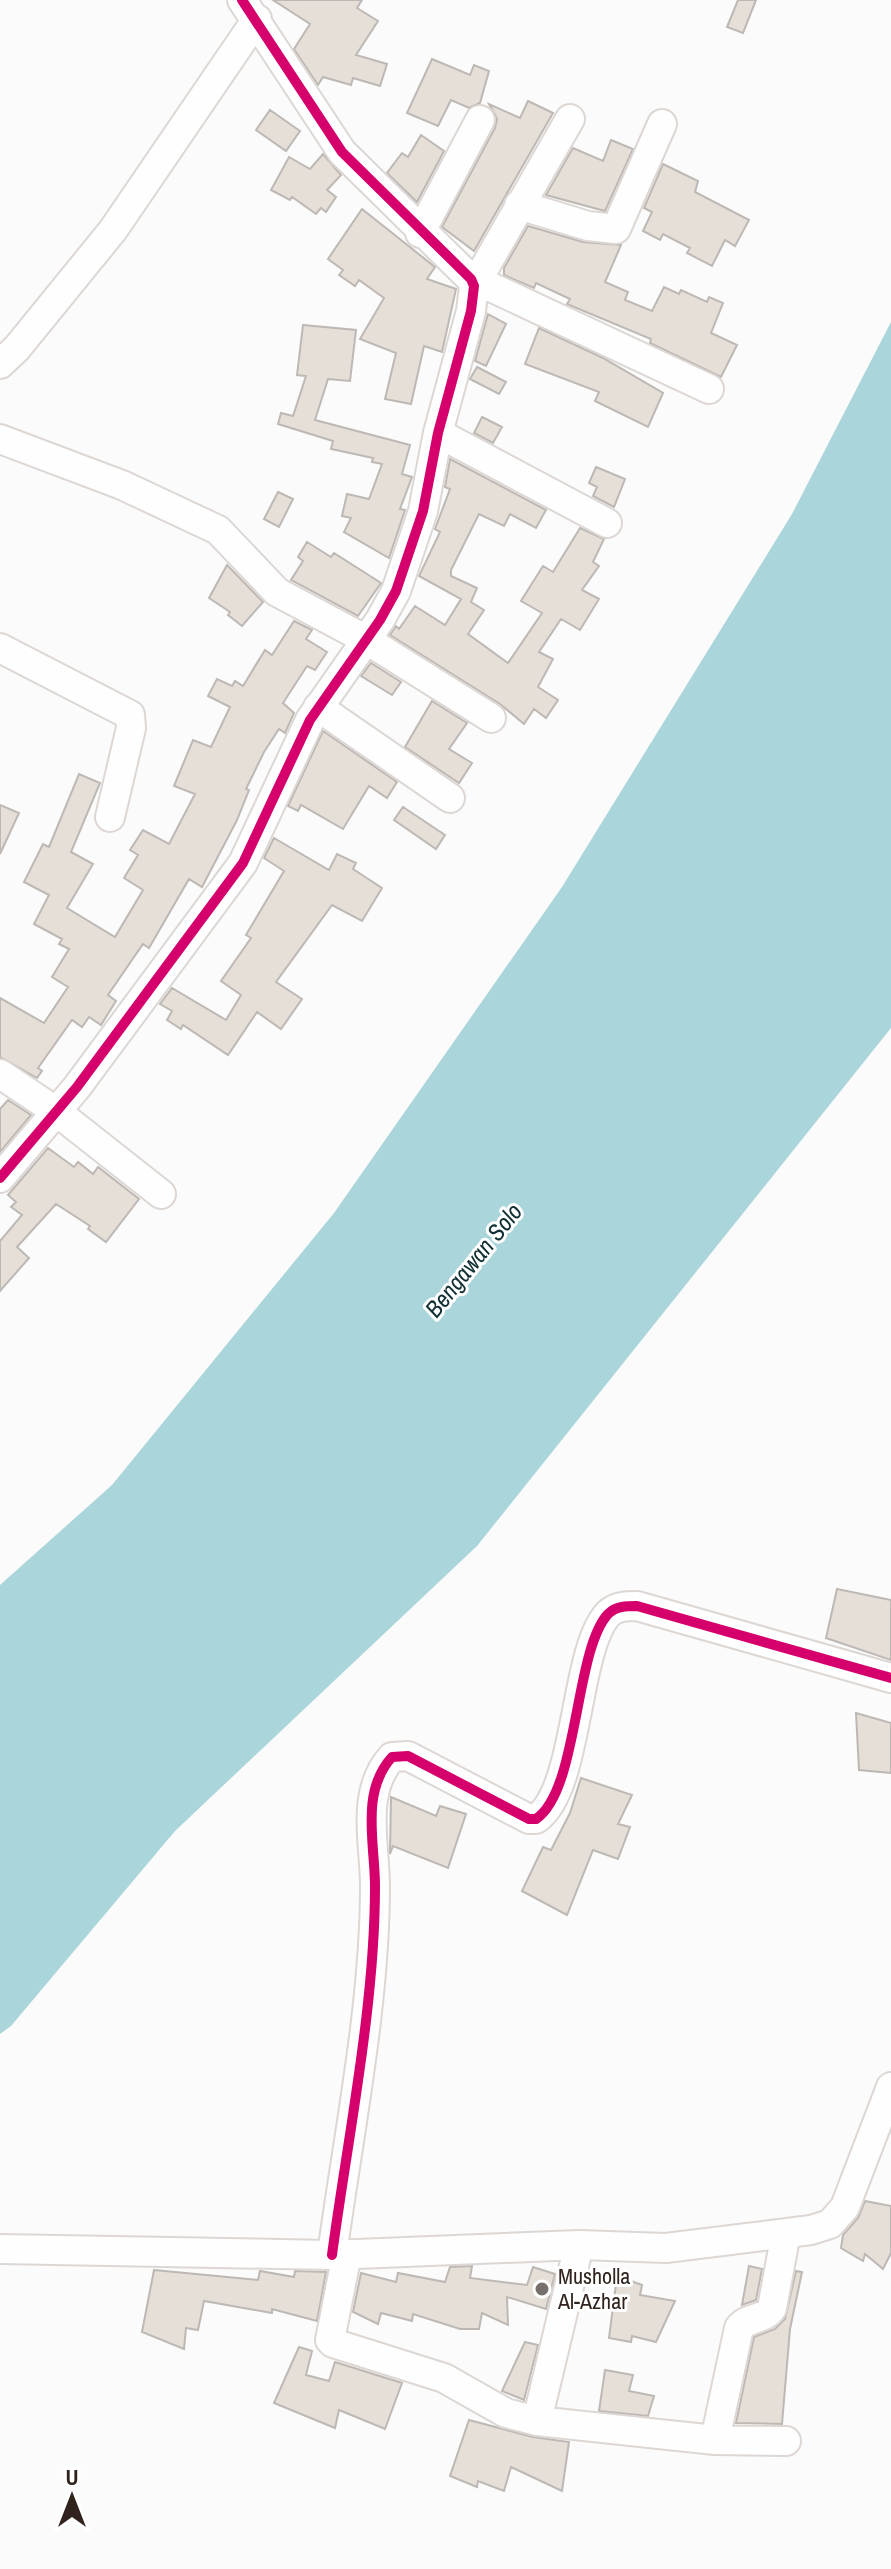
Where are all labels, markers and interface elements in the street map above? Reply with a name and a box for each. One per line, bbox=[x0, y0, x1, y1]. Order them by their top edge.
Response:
water label: Bengawan Solo bbox=[417, 1196, 529, 1324]
place label: Musholla Al-Azhar bbox=[557, 2261, 630, 2316]
marker: Musholla Al-Azhar bbox=[533, 2280, 551, 2298]
north arrow bbox=[32, 2457, 112, 2537]
text: U bbox=[65, 2462, 79, 2492]

